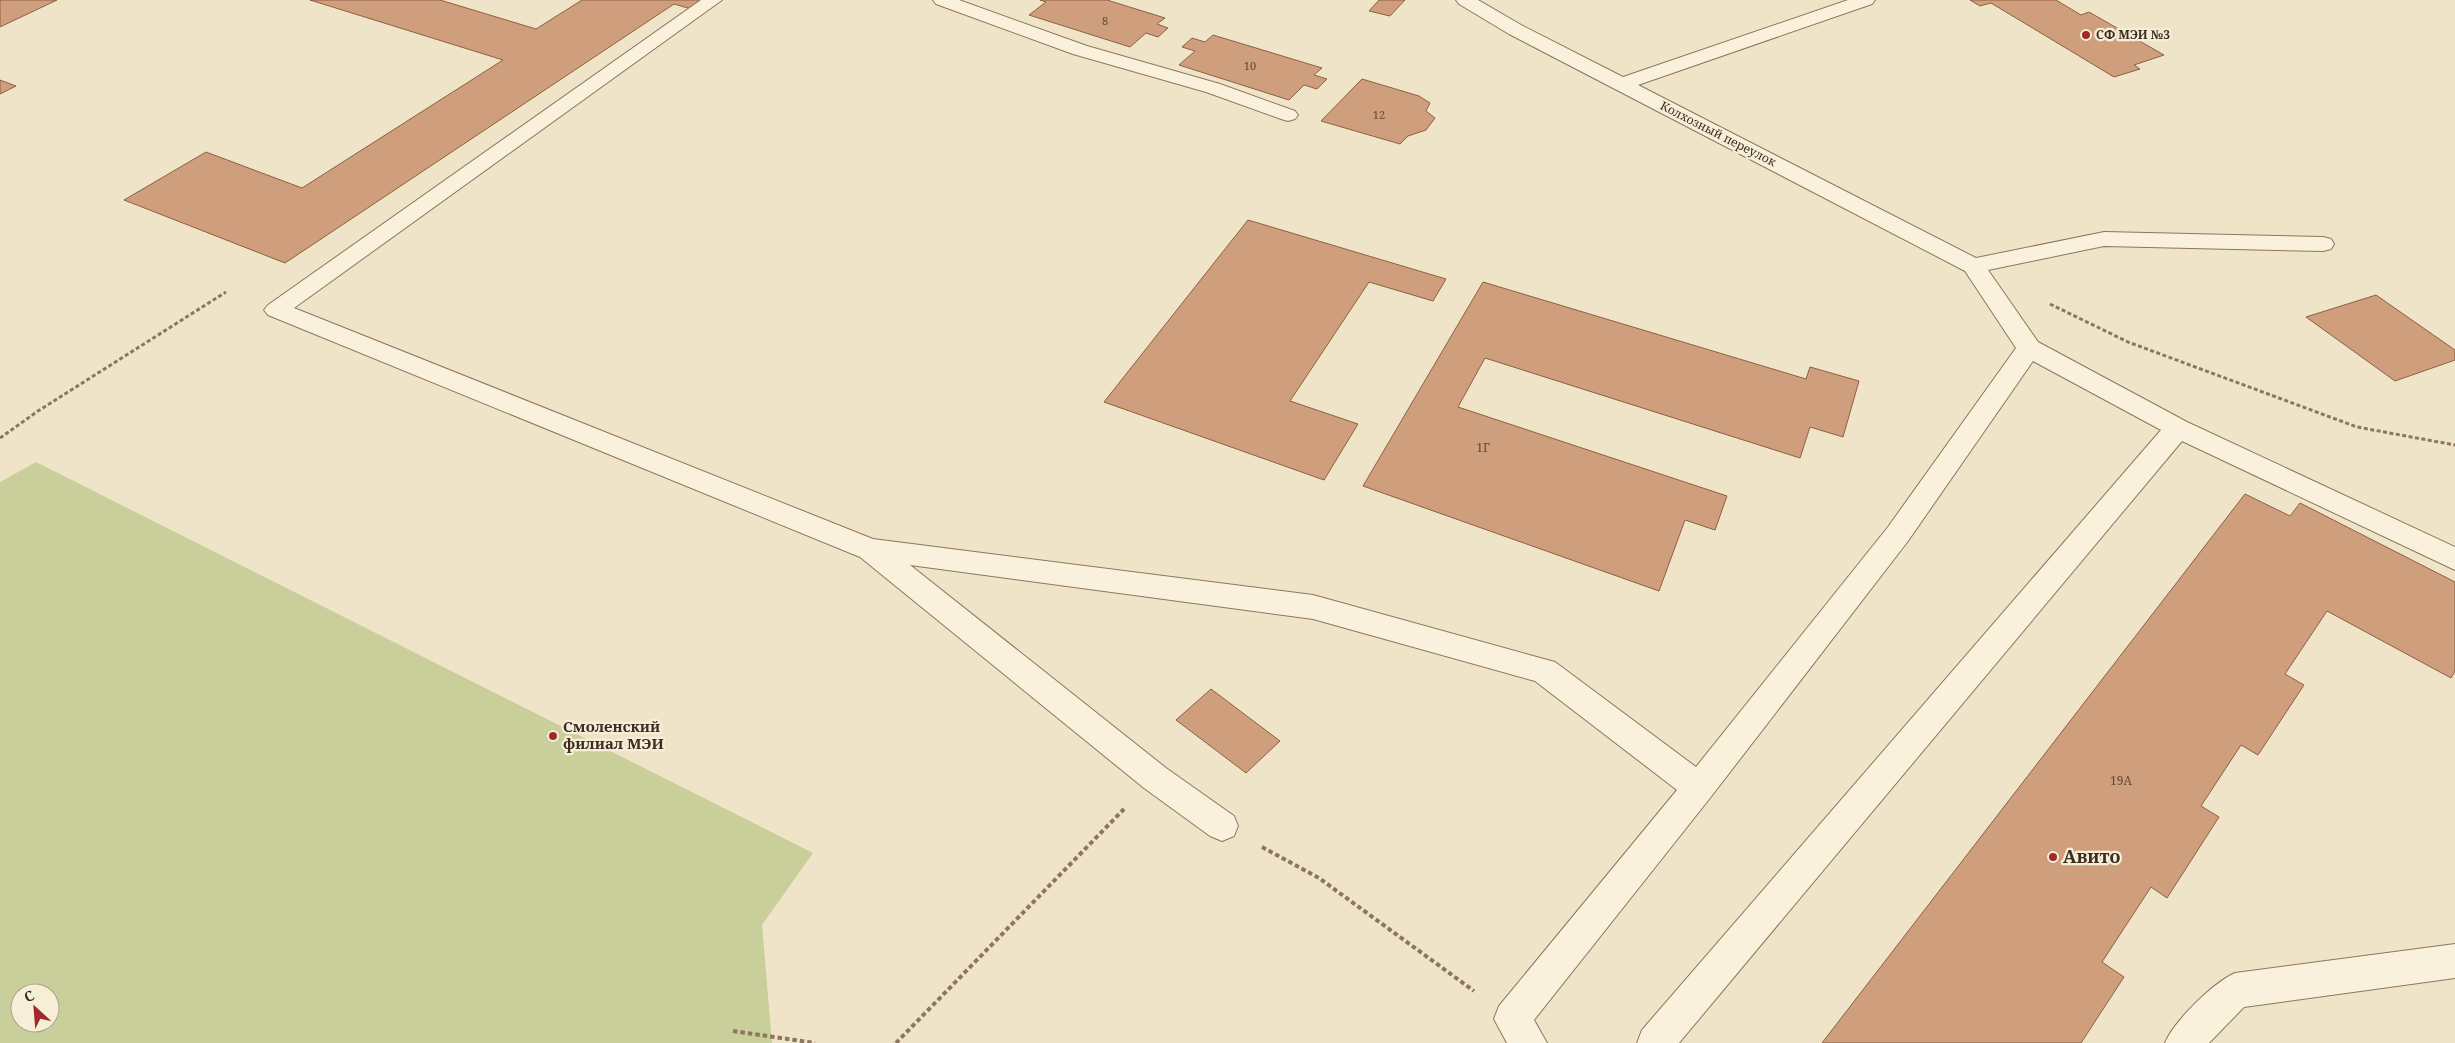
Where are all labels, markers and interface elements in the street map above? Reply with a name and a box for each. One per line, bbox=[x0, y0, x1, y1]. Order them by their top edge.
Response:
house number: 8 bbox=[1102, 13, 1108, 28]
place label: СФ МЭИ №3 bbox=[2096, 26, 2170, 43]
marker: СФ МЭИ №3 bbox=[2080, 29, 2092, 41]
house number: 10 bbox=[1244, 58, 1256, 73]
street label: Колхозный переулок bbox=[1657, 97, 1780, 171]
house number: 12 bbox=[1373, 107, 1385, 122]
house number: 1Г bbox=[1476, 439, 1490, 456]
place label: Смоленский филиал МЭИ bbox=[563, 716, 664, 753]
marker: Смоленский филиал МЭИ bbox=[547, 730, 559, 742]
house number: 19А bbox=[2110, 772, 2132, 789]
place label: Авито bbox=[2063, 844, 2121, 868]
marker: Авито bbox=[2047, 851, 2059, 863]
north arrow bbox=[10, 983, 60, 1033]
text: С bbox=[21, 985, 37, 1006]

